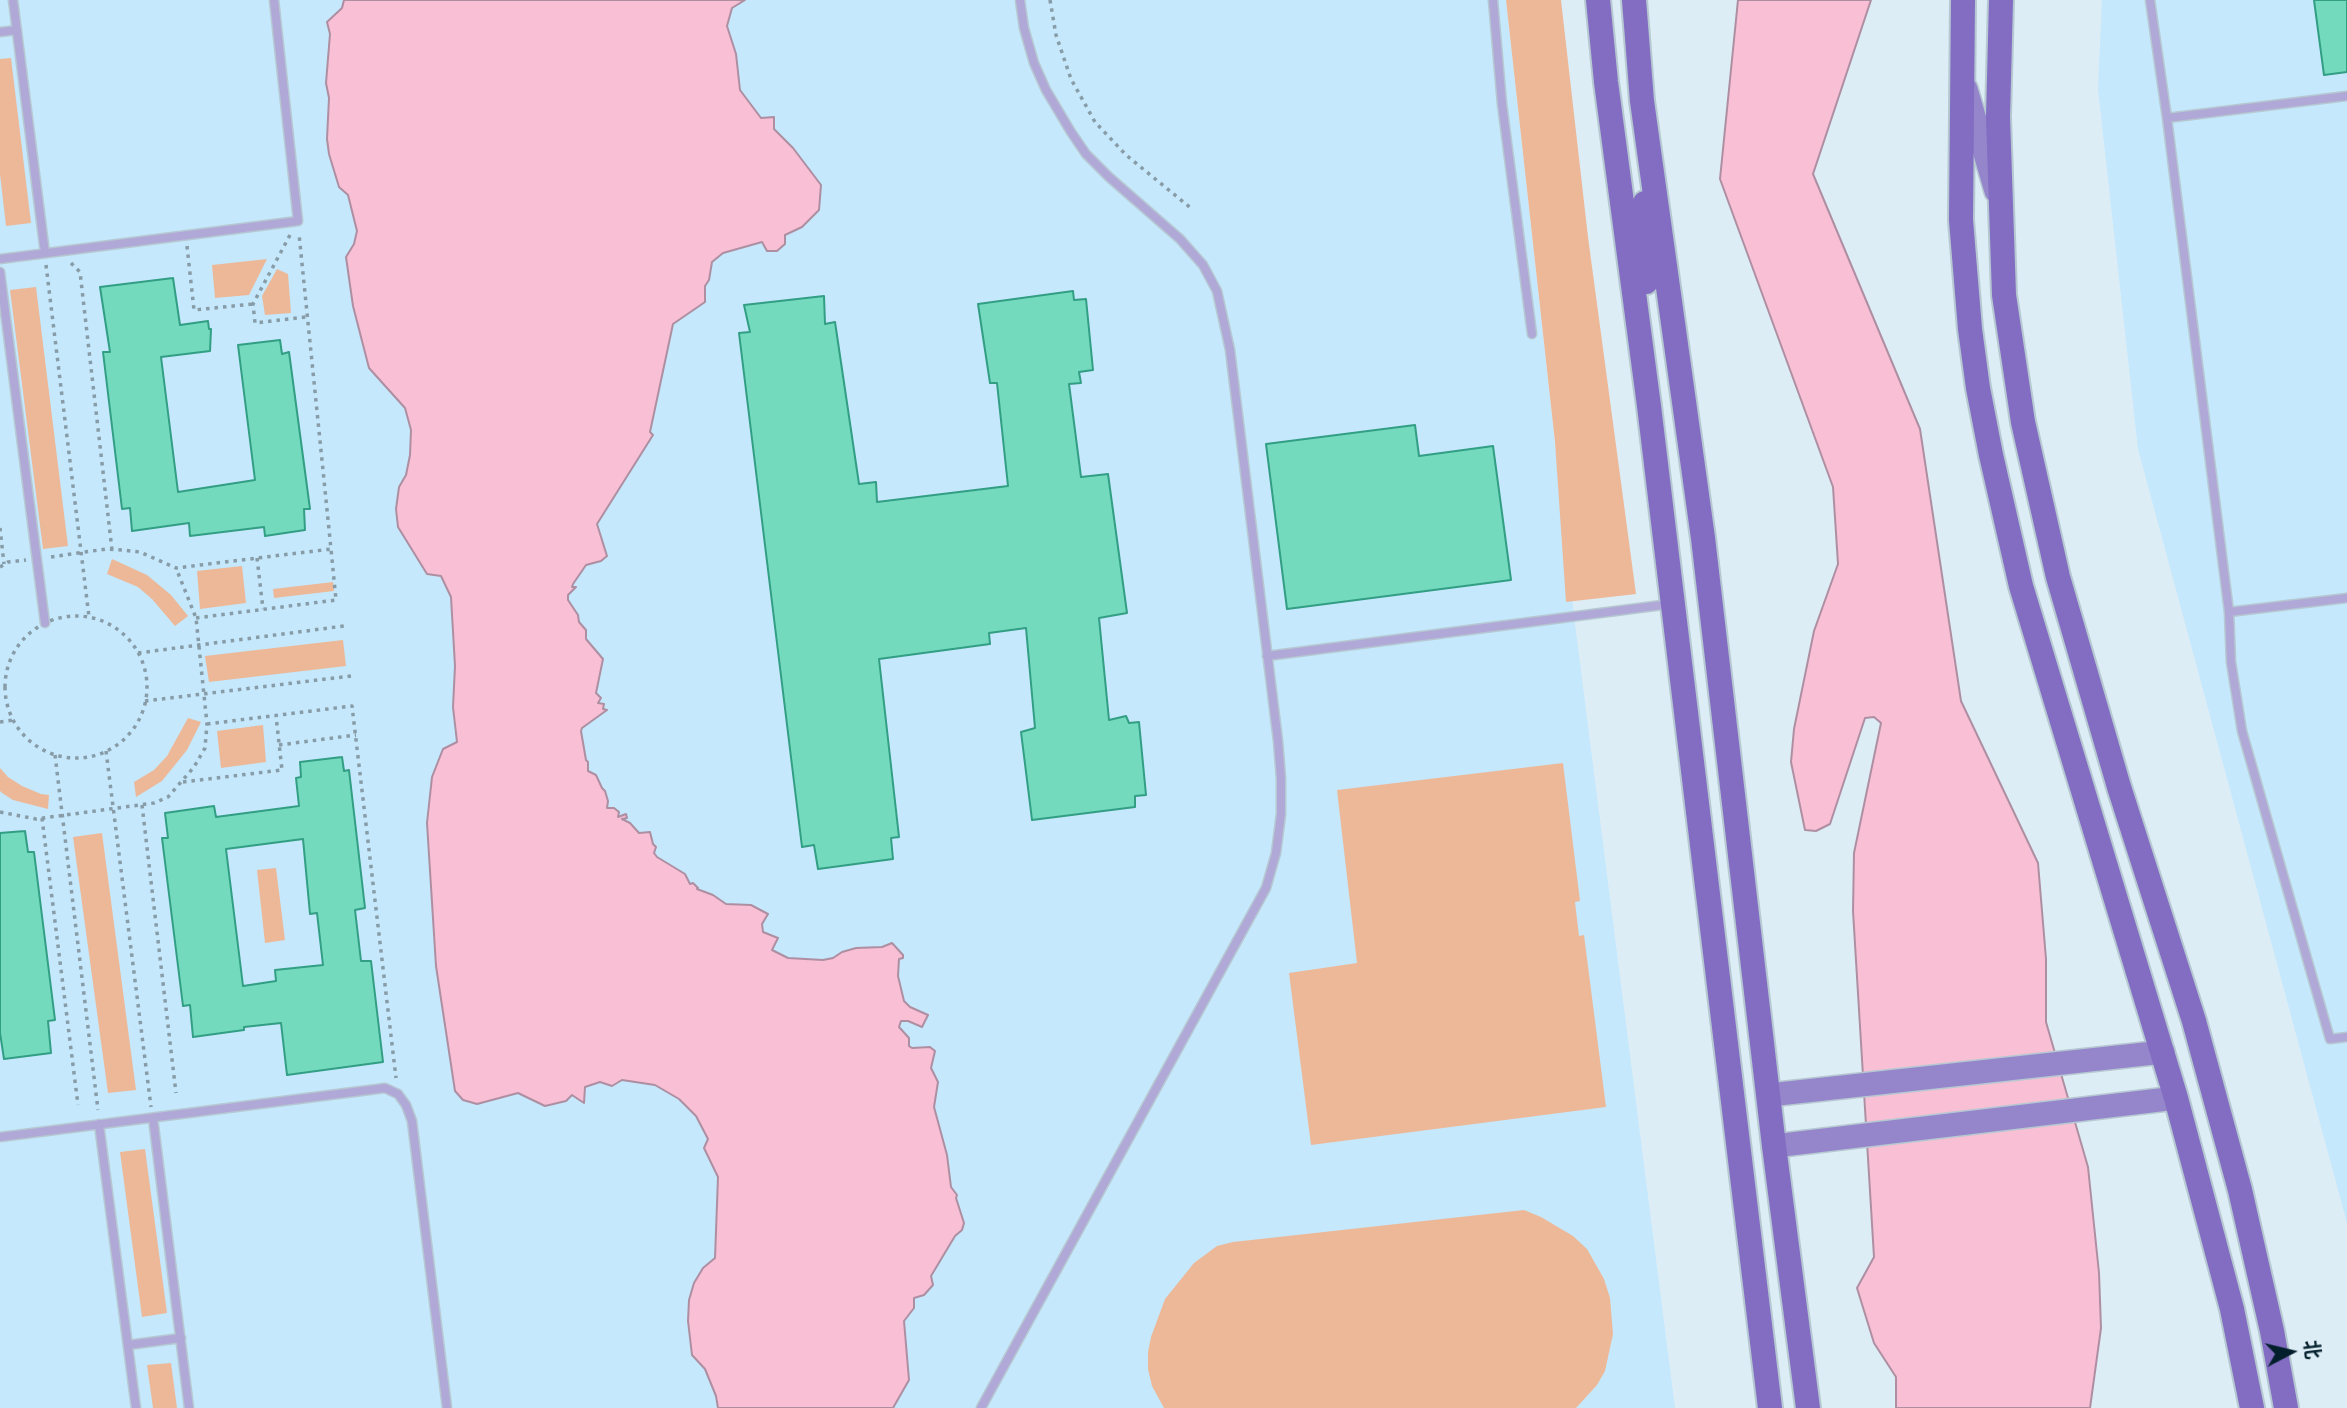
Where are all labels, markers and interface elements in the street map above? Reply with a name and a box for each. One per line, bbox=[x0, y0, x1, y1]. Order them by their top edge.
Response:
north arrow bbox=[2256, 1317, 2326, 1387]
text: 北 bbox=[2299, 1339, 2325, 1360]

